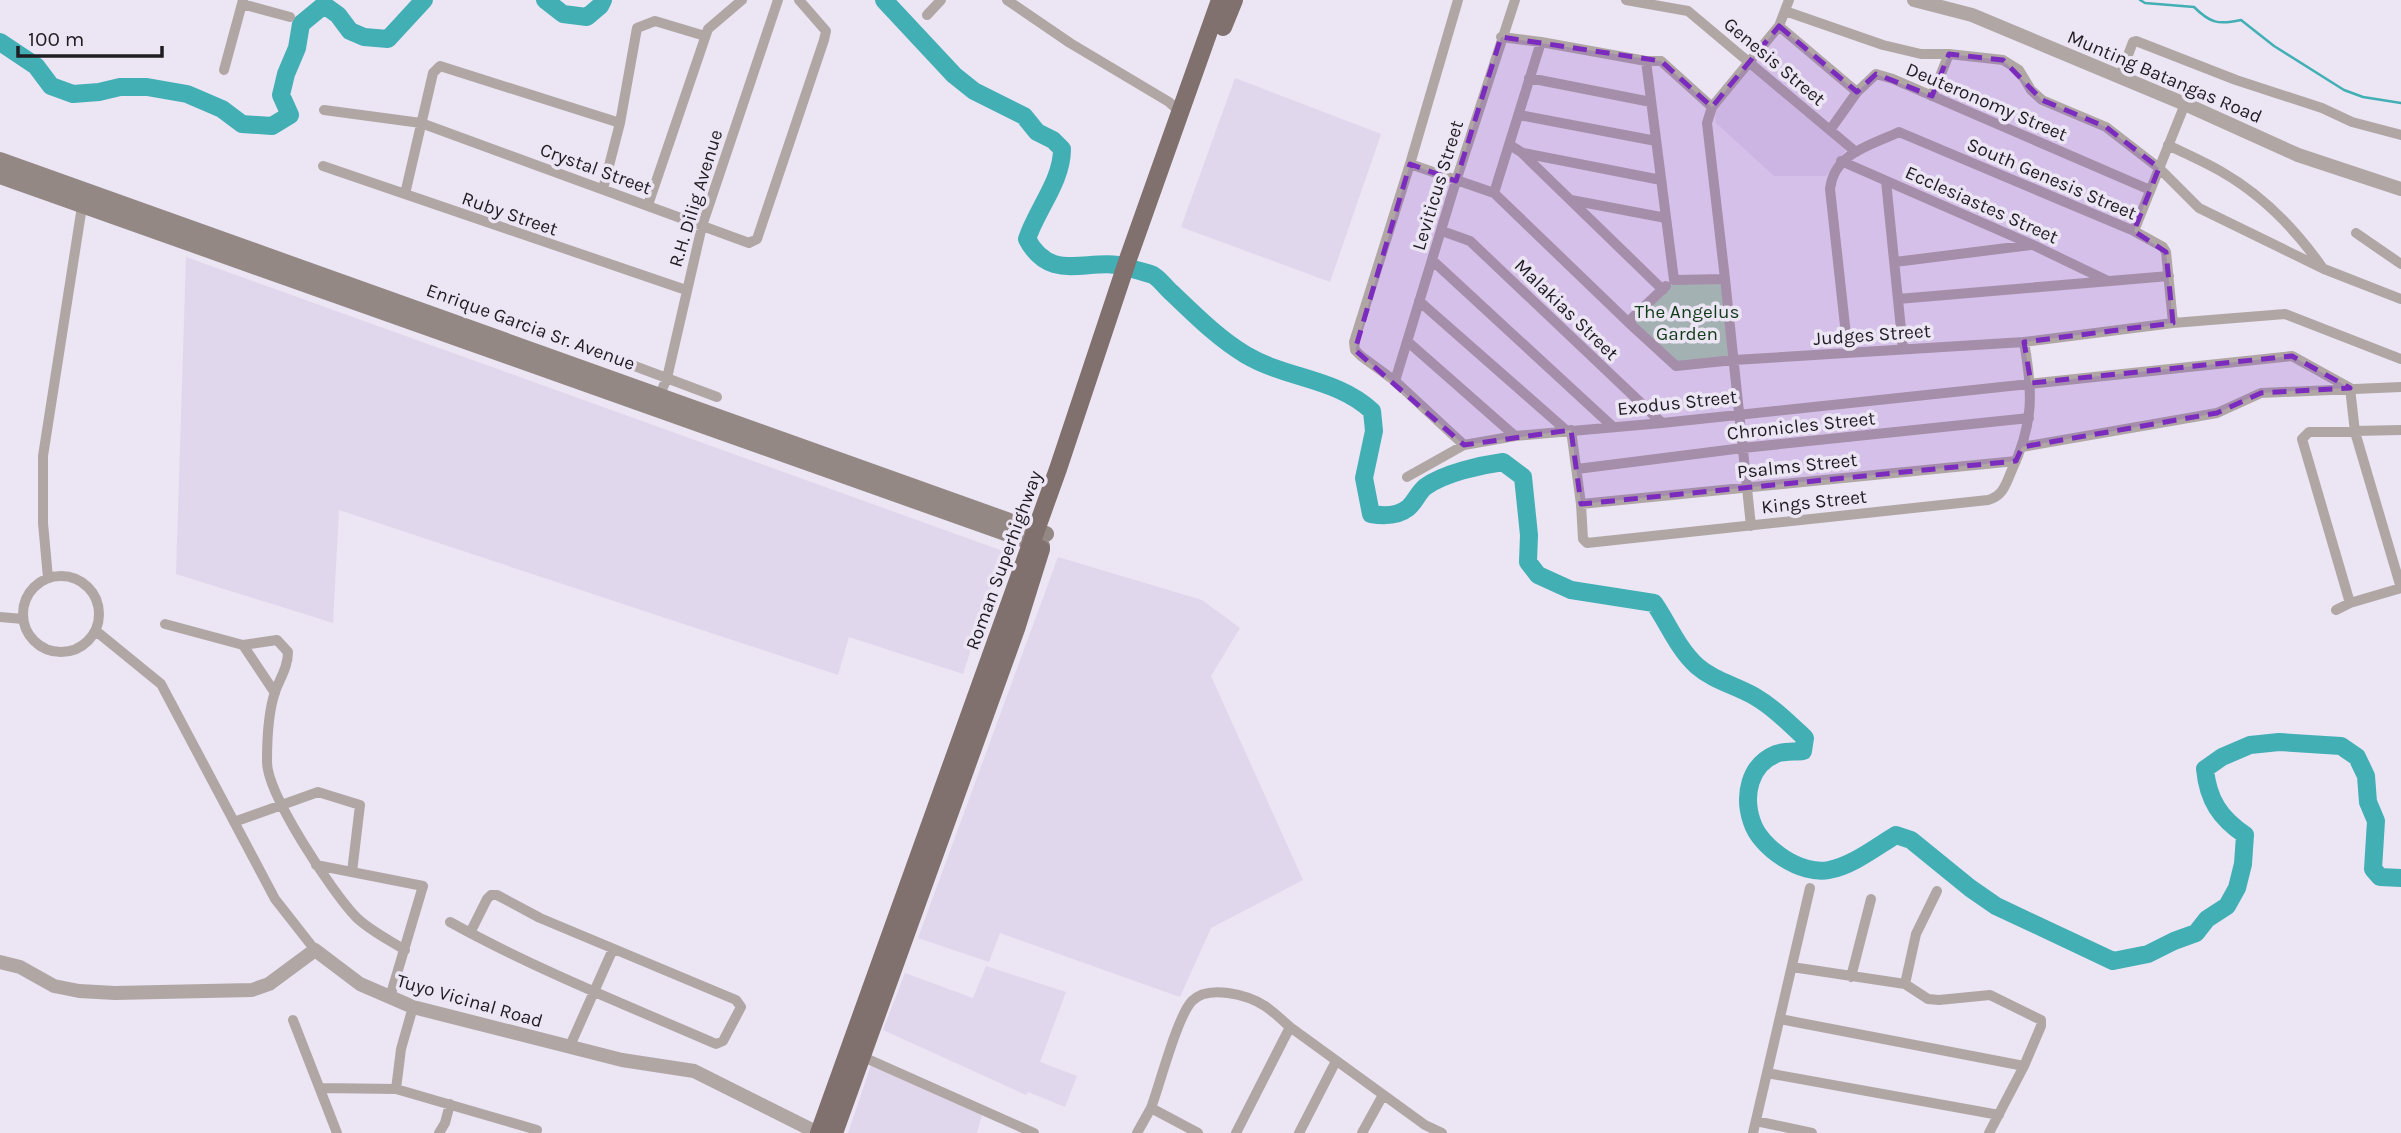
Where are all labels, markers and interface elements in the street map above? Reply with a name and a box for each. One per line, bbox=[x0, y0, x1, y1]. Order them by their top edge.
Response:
street label: Genesis Street bbox=[1719, 13, 1830, 111]
scale bar bbox=[18, 14, 161, 58]
street label: Munting Batangas Road bbox=[2064, 26, 2265, 128]
text: 100 m bbox=[28, 27, 85, 51]
street label: Deuteronomy Street bbox=[1903, 58, 2071, 146]
street label: Leviticus Street bbox=[1408, 118, 1468, 253]
street label: R.H. Dilig Avenue bbox=[665, 127, 727, 270]
street label: South Genesis Street bbox=[1964, 133, 2140, 225]
street label: Crystal Street bbox=[537, 139, 654, 199]
street label: Ecclesiastes Street bbox=[1902, 161, 2061, 249]
street label: Ruby Street bbox=[459, 187, 560, 241]
street label: Malakias Street bbox=[1510, 255, 1623, 365]
street label: Enrique Garcia Sr. Avenue bbox=[423, 279, 638, 375]
park label: The Angelus Garden bbox=[1635, 301, 1739, 345]
street label: Judges Street bbox=[1813, 320, 1931, 350]
street label: Exodus Street bbox=[1616, 386, 1738, 420]
street label: Chronicles Street bbox=[1726, 407, 1876, 445]
street label: Psalms Street bbox=[1736, 449, 1858, 483]
street label: Roman Superhighway bbox=[961, 467, 1047, 653]
street label: Kings Street bbox=[1760, 486, 1868, 518]
street label: Tuyo Vicinal Road bbox=[394, 970, 545, 1032]

